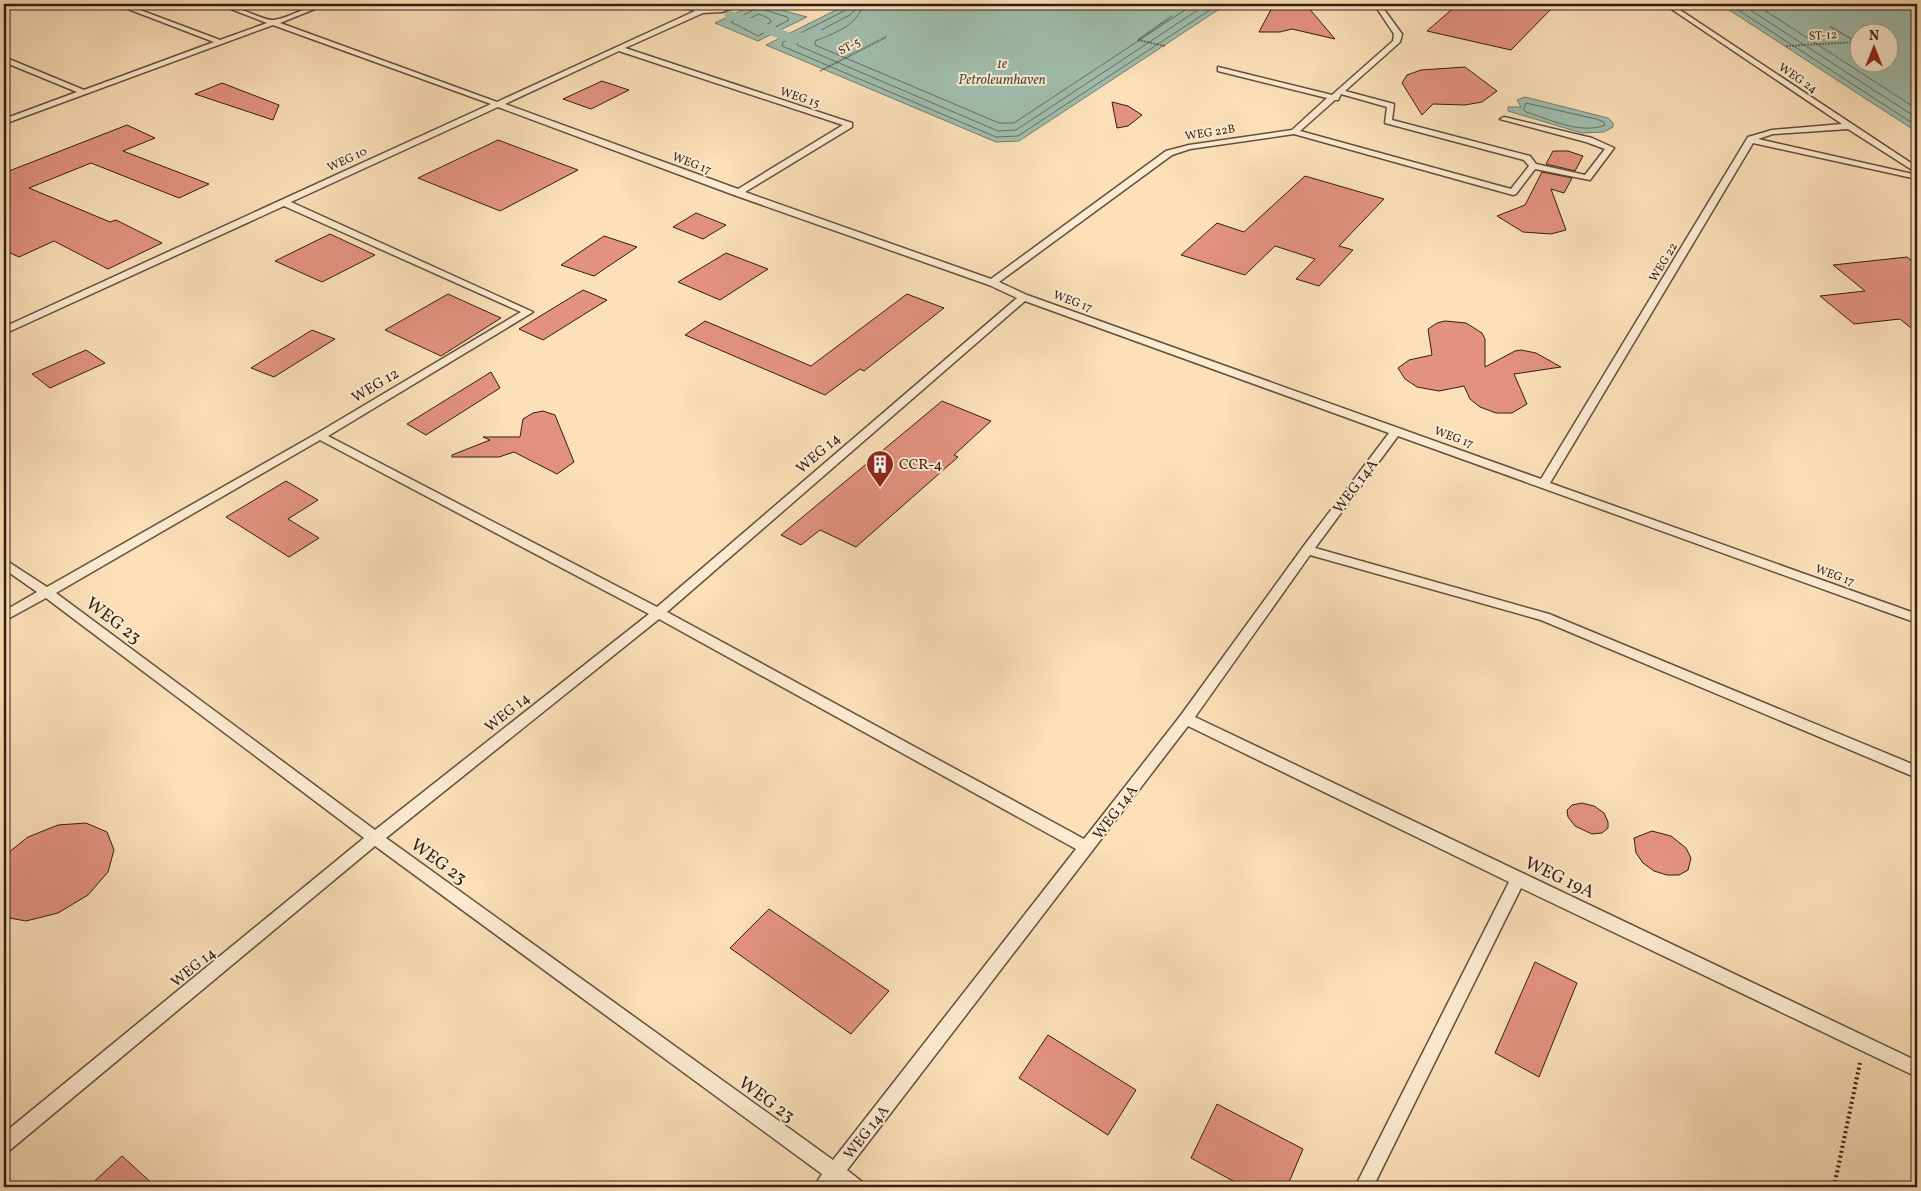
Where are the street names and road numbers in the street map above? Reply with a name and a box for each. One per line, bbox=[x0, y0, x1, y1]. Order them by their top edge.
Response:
street label: ST-12 bbox=[1808, 27, 1838, 45]
street label: ST-5 bbox=[836, 34, 864, 59]
street label: WEG 24 bbox=[1775, 60, 1820, 98]
street label: WEG 15 bbox=[778, 84, 822, 112]
street label: WEG 22B bbox=[1184, 121, 1236, 145]
street label: WEG 10 bbox=[325, 144, 370, 176]
street label: WEG 17 bbox=[670, 149, 714, 179]
street label: WEG 22 bbox=[1646, 240, 1682, 285]
street label: WEG 17 bbox=[1051, 287, 1095, 317]
street label: WEG 12 bbox=[348, 364, 403, 409]
street label: WEG 17 bbox=[1432, 423, 1476, 453]
street label: WEG 14 bbox=[792, 429, 846, 479]
street label: WEG 14A bbox=[1329, 455, 1384, 519]
street label: WEG 17 bbox=[1813, 561, 1857, 591]
street label: WEG 23 bbox=[80, 592, 146, 650]
street label: WEG 14 bbox=[481, 688, 535, 738]
street label: WEG 14A bbox=[1089, 781, 1144, 845]
street label: WEG 23 bbox=[405, 833, 471, 891]
street label: WEG 19A bbox=[1520, 851, 1599, 906]
street label: WEG 14 bbox=[167, 943, 221, 993]
street label: WEG 23 bbox=[733, 1071, 799, 1129]
street label: WEG 14A bbox=[839, 1101, 895, 1164]

